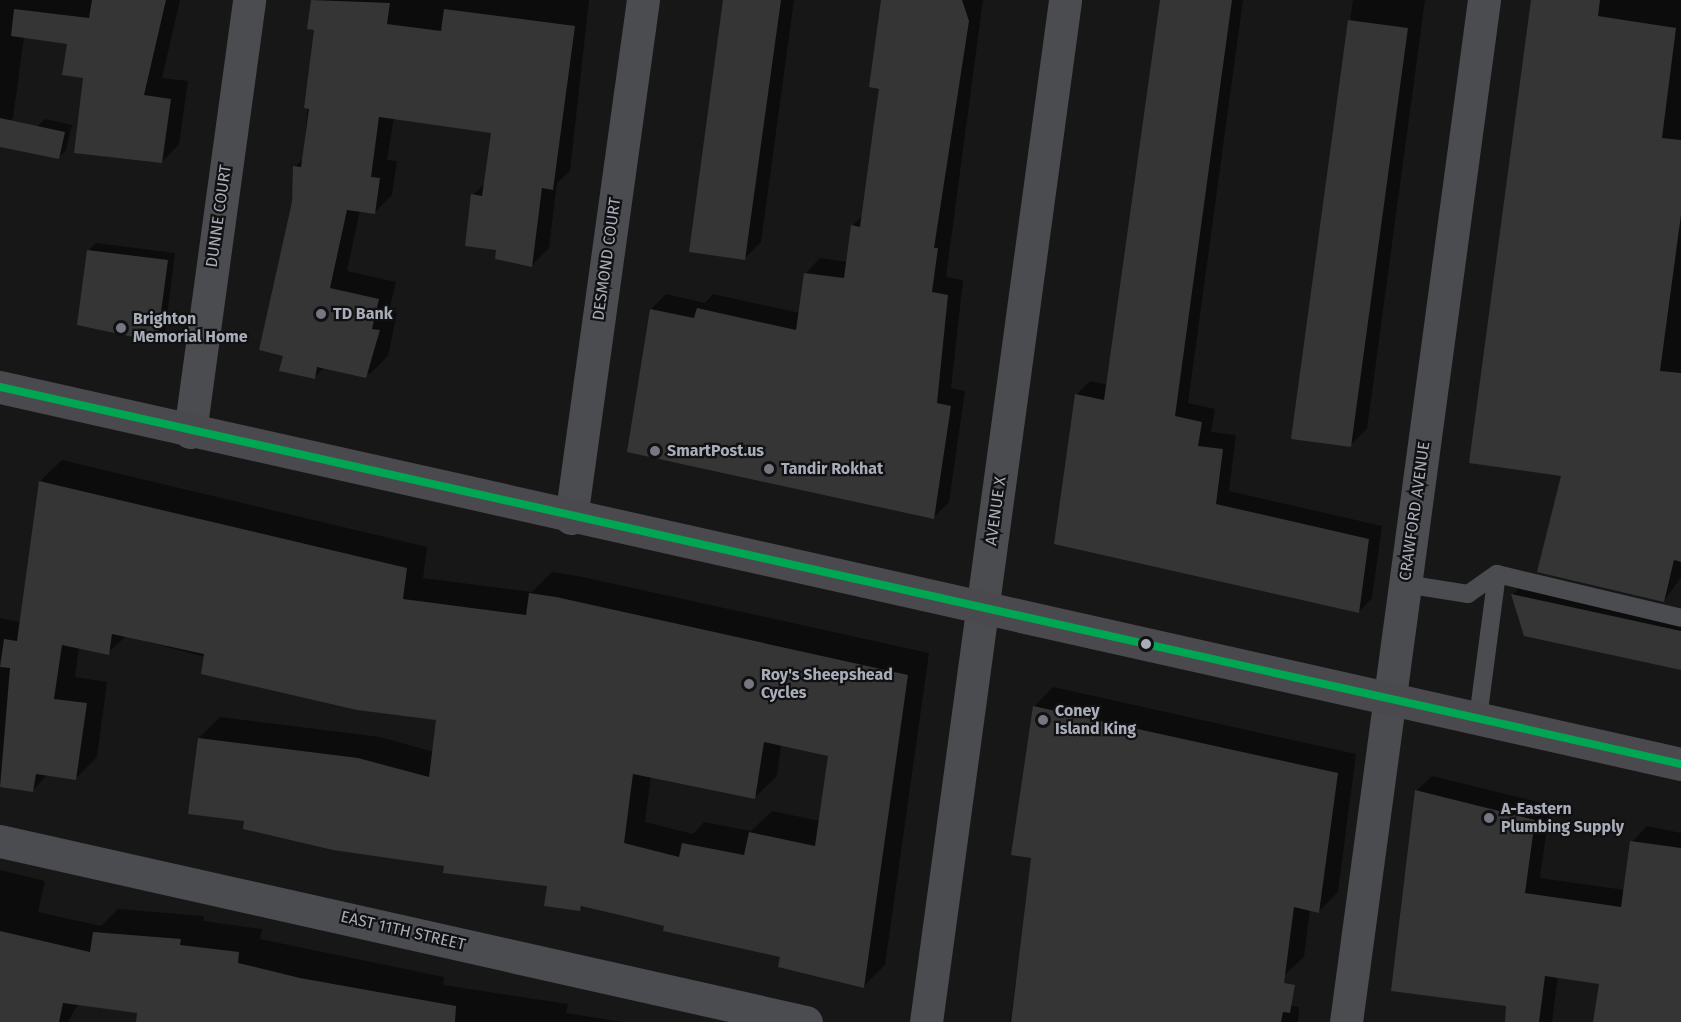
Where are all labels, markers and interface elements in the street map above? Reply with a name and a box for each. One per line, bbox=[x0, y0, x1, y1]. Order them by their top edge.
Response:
street label: DUNNE COURT bbox=[202, 163, 236, 269]
street label: DESMOND COURT bbox=[589, 196, 625, 322]
place label: TD Bank bbox=[333, 304, 393, 324]
marker: TD Bank bbox=[314, 307, 328, 321]
place label: Brighton Memorial Home bbox=[133, 309, 248, 347]
marker: Brighton Memorial Home bbox=[114, 321, 128, 335]
street label: CRAWFORD AVENUE bbox=[1396, 440, 1434, 582]
place label: SmartPost.us bbox=[667, 441, 764, 461]
marker: SmartPost.us bbox=[648, 444, 662, 458]
place label: Tandir Rokhat bbox=[781, 459, 883, 479]
marker: Tandir Rokhat bbox=[762, 462, 776, 476]
street label: AVENUE X bbox=[982, 475, 1010, 547]
unlabelled marker bbox=[1140, 638, 1152, 650]
place label: Roy's Sheepshead Cycles bbox=[761, 665, 893, 703]
marker: Roy's Sheepshead Cycles bbox=[742, 677, 756, 691]
place label: Coney Island King bbox=[1055, 701, 1136, 739]
marker: Coney Island King bbox=[1036, 713, 1050, 727]
place label: A-Eastern Plumbing Supply bbox=[1501, 799, 1624, 837]
marker: A-Eastern Plumbing Supply bbox=[1482, 811, 1496, 825]
street label: EAST 11TH STREET bbox=[339, 907, 467, 955]

